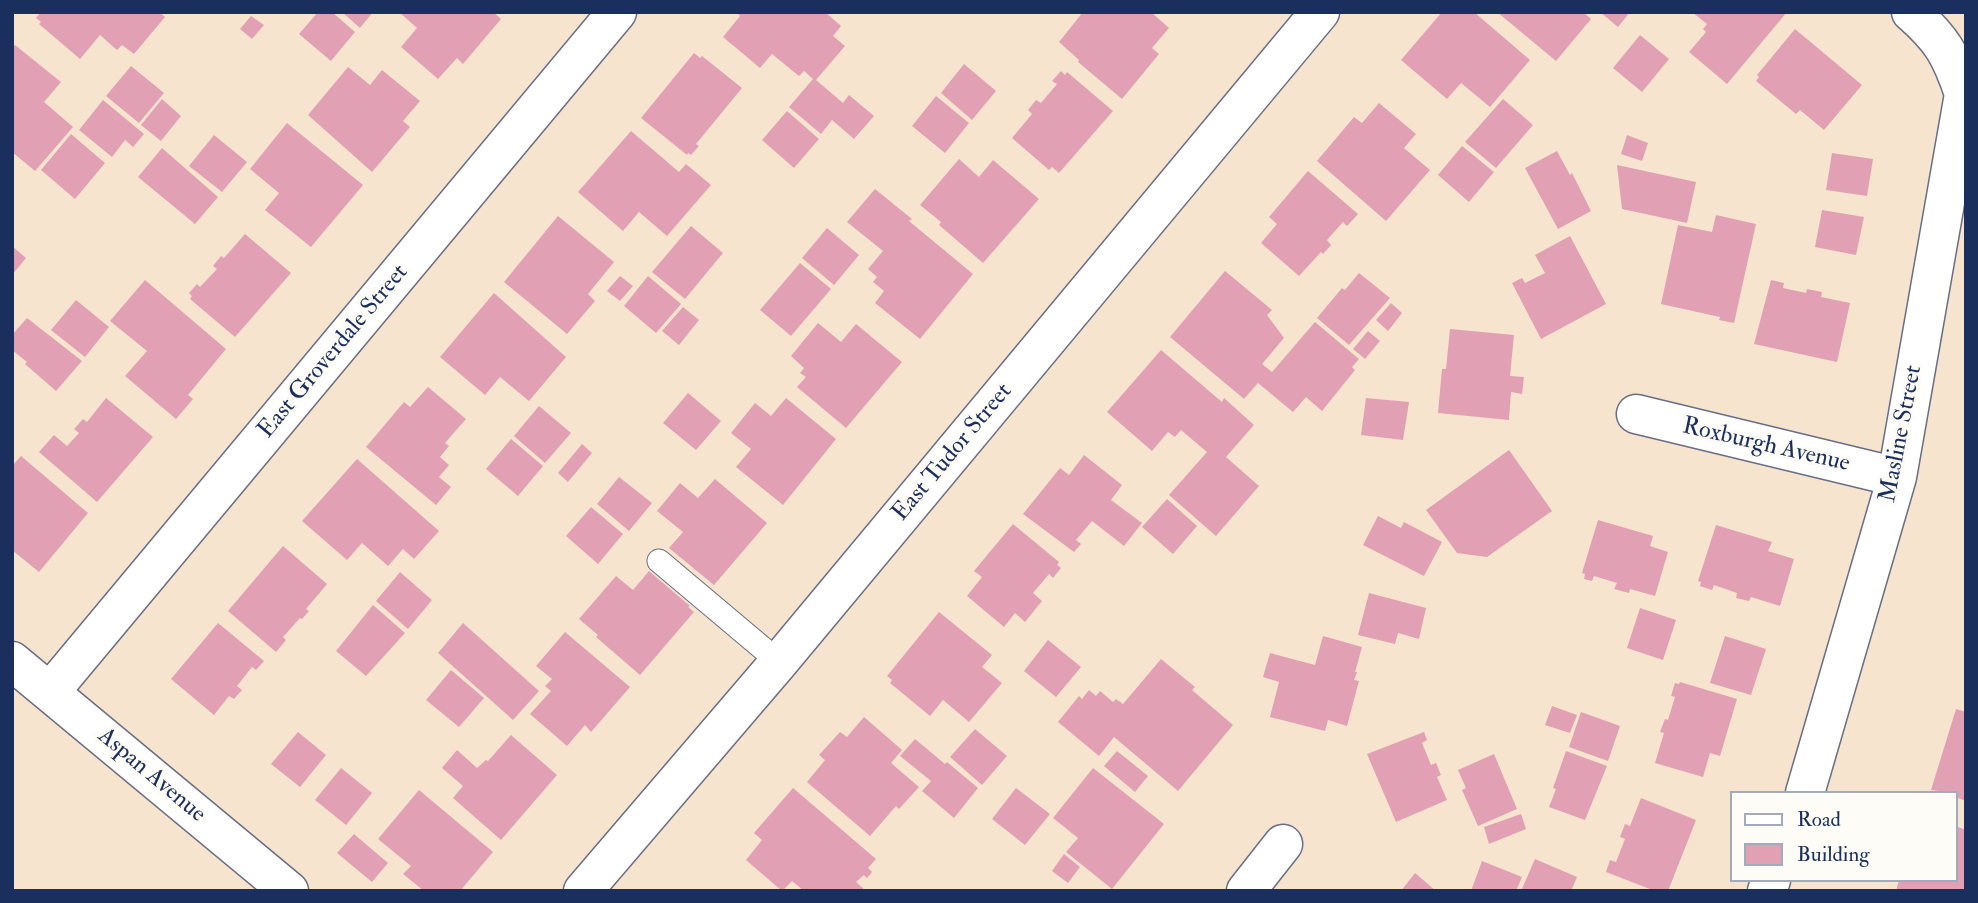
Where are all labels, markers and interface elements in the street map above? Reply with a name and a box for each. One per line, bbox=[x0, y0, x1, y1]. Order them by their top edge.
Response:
street label: East Groverdale Street bbox=[253, 259, 415, 445]
street label: Masline Street bbox=[1875, 363, 1929, 505]
street label: East Tudor Street bbox=[887, 378, 1019, 528]
street label: Roxburgh Avenue bbox=[1680, 413, 1852, 479]
street label: Aspan Avenue bbox=[91, 722, 211, 830]
legend bbox=[1730, 791, 1957, 882]
text: Road bbox=[1797, 806, 1841, 833]
text: Building bbox=[1797, 841, 1870, 868]

